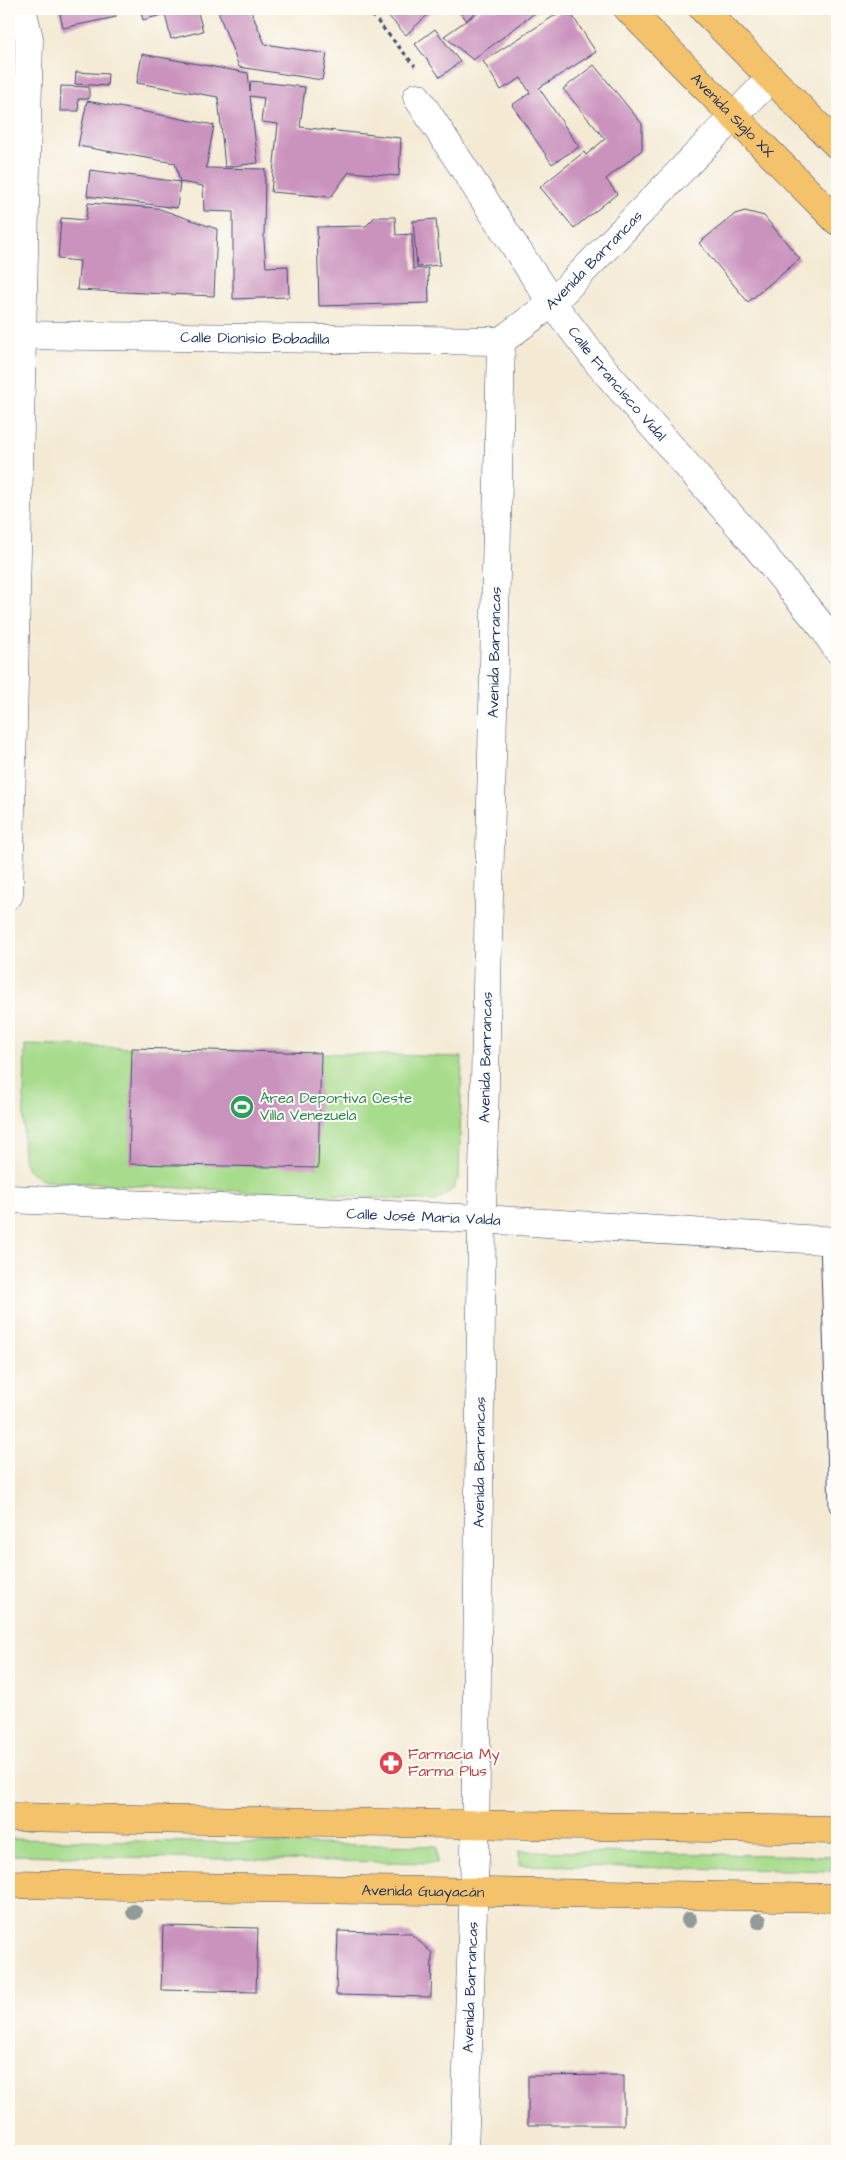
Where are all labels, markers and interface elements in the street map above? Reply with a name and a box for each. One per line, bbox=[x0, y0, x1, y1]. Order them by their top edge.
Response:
street label: Avenida Siglo XX bbox=[686, 69, 779, 162]
street label: Avenida Barrancas bbox=[541, 206, 648, 315]
street label: Calle Francisco Vidal bbox=[563, 322, 671, 446]
street label: Calle Dionisio Bobadilla bbox=[180, 327, 330, 350]
street label: Avenida Barrancas bbox=[483, 586, 507, 718]
street label: Avenida Barrancas bbox=[474, 991, 498, 1123]
place label: Área Deportiva Oeste Villa Venezuela bbox=[260, 1088, 412, 1126]
sports icon: Área Deportiva Oeste Villa Venezuela bbox=[229, 1094, 255, 1120]
street label: Calle José Maria Valda bbox=[346, 1203, 502, 1231]
street label: Avenida Barrancas bbox=[469, 1396, 491, 1528]
place label: Farmacia My Farma Plus bbox=[408, 1744, 500, 1782]
pharmacy icon: Farmacia My Farma Plus bbox=[378, 1750, 404, 1776]
street label: Avenida Guayacán bbox=[361, 1880, 485, 1903]
street label: Avenida Barrancas bbox=[458, 1921, 484, 2053]

